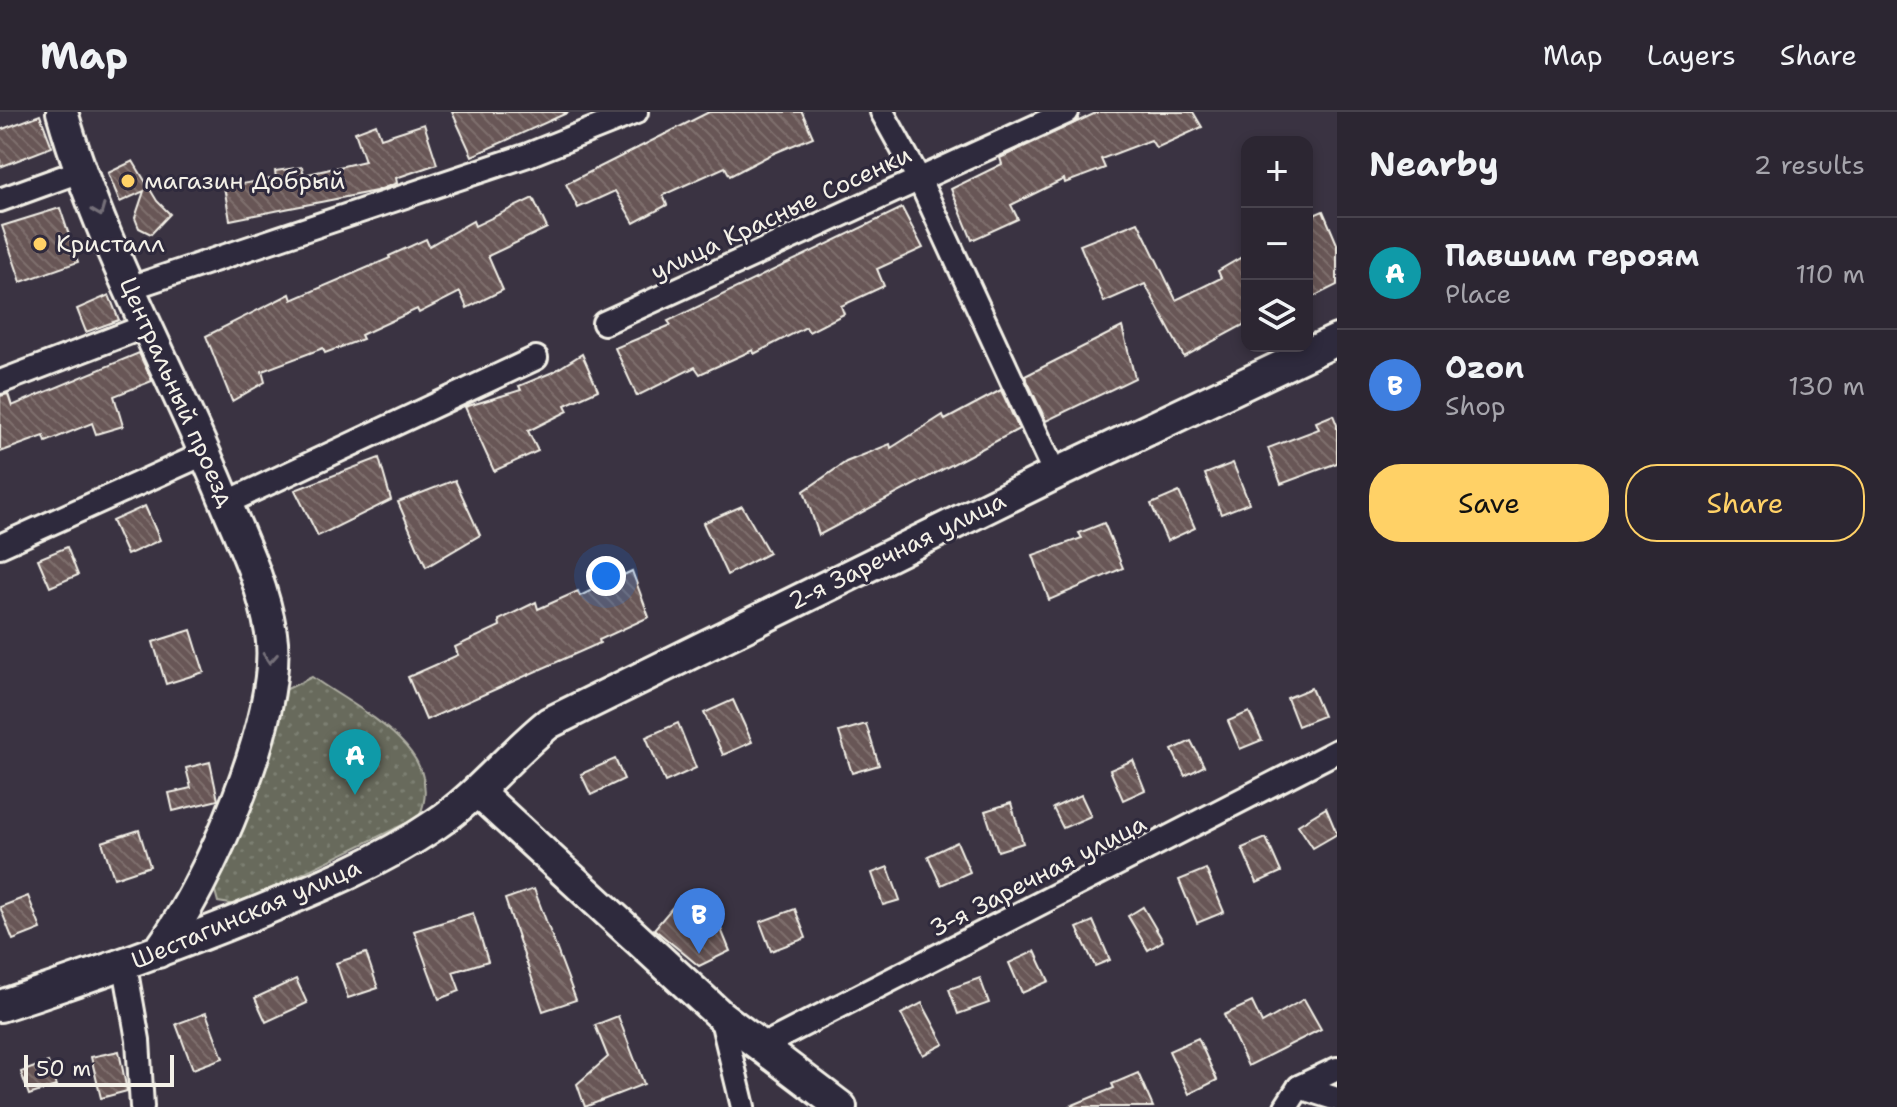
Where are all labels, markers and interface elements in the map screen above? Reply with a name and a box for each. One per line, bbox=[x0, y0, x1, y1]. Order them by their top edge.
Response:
text: Map bbox=[40, 30, 128, 81]
text: Map bbox=[1543, 36, 1603, 74]
text: Layers bbox=[1647, 36, 1736, 74]
text: Share bbox=[1780, 36, 1857, 74]
map controls bbox=[1241, 136, 1313, 352]
button: + bbox=[1241, 136, 1313, 208]
street label: улица Красные Сосенки bbox=[645, 138, 917, 288]
text: Nearby bbox=[1369, 141, 1499, 187]
text: 2 results bbox=[1753, 147, 1865, 182]
place label: магазин Добрый bbox=[144, 165, 345, 197]
marker: магазин Добрый bbox=[119, 172, 137, 190]
one-way arrow bbox=[89, 203, 106, 217]
button: − bbox=[1241, 208, 1313, 280]
place label: Кристалл bbox=[56, 228, 165, 260]
marker: Кристалл bbox=[31, 235, 49, 253]
text: Павшим героям bbox=[1445, 235, 1699, 276]
text: A bbox=[1385, 256, 1405, 291]
text: 110 m bbox=[1795, 256, 1865, 291]
street label: Центральный проезд bbox=[112, 272, 242, 512]
text: Place bbox=[1445, 276, 1511, 311]
button: layers bbox=[1241, 280, 1313, 352]
text: Ozon bbox=[1445, 347, 1524, 388]
text: B bbox=[1387, 368, 1403, 403]
text: 130 m bbox=[1788, 368, 1865, 403]
text: Shop bbox=[1445, 388, 1506, 423]
button: Save bbox=[1369, 464, 1609, 542]
button: Share bbox=[1625, 464, 1865, 542]
street label: 2-я Заречная улица bbox=[783, 484, 1011, 618]
your location bbox=[586, 556, 626, 596]
one-way arrow bbox=[262, 652, 279, 665]
pin: A bbox=[329, 729, 381, 795]
street label: 3-я Заречная улица bbox=[924, 807, 1152, 945]
street label: Шестагинская улица bbox=[126, 851, 366, 977]
pin: B bbox=[673, 888, 725, 954]
scale bar bbox=[24, 1051, 174, 1087]
text: 50 m bbox=[36, 1054, 91, 1083]

